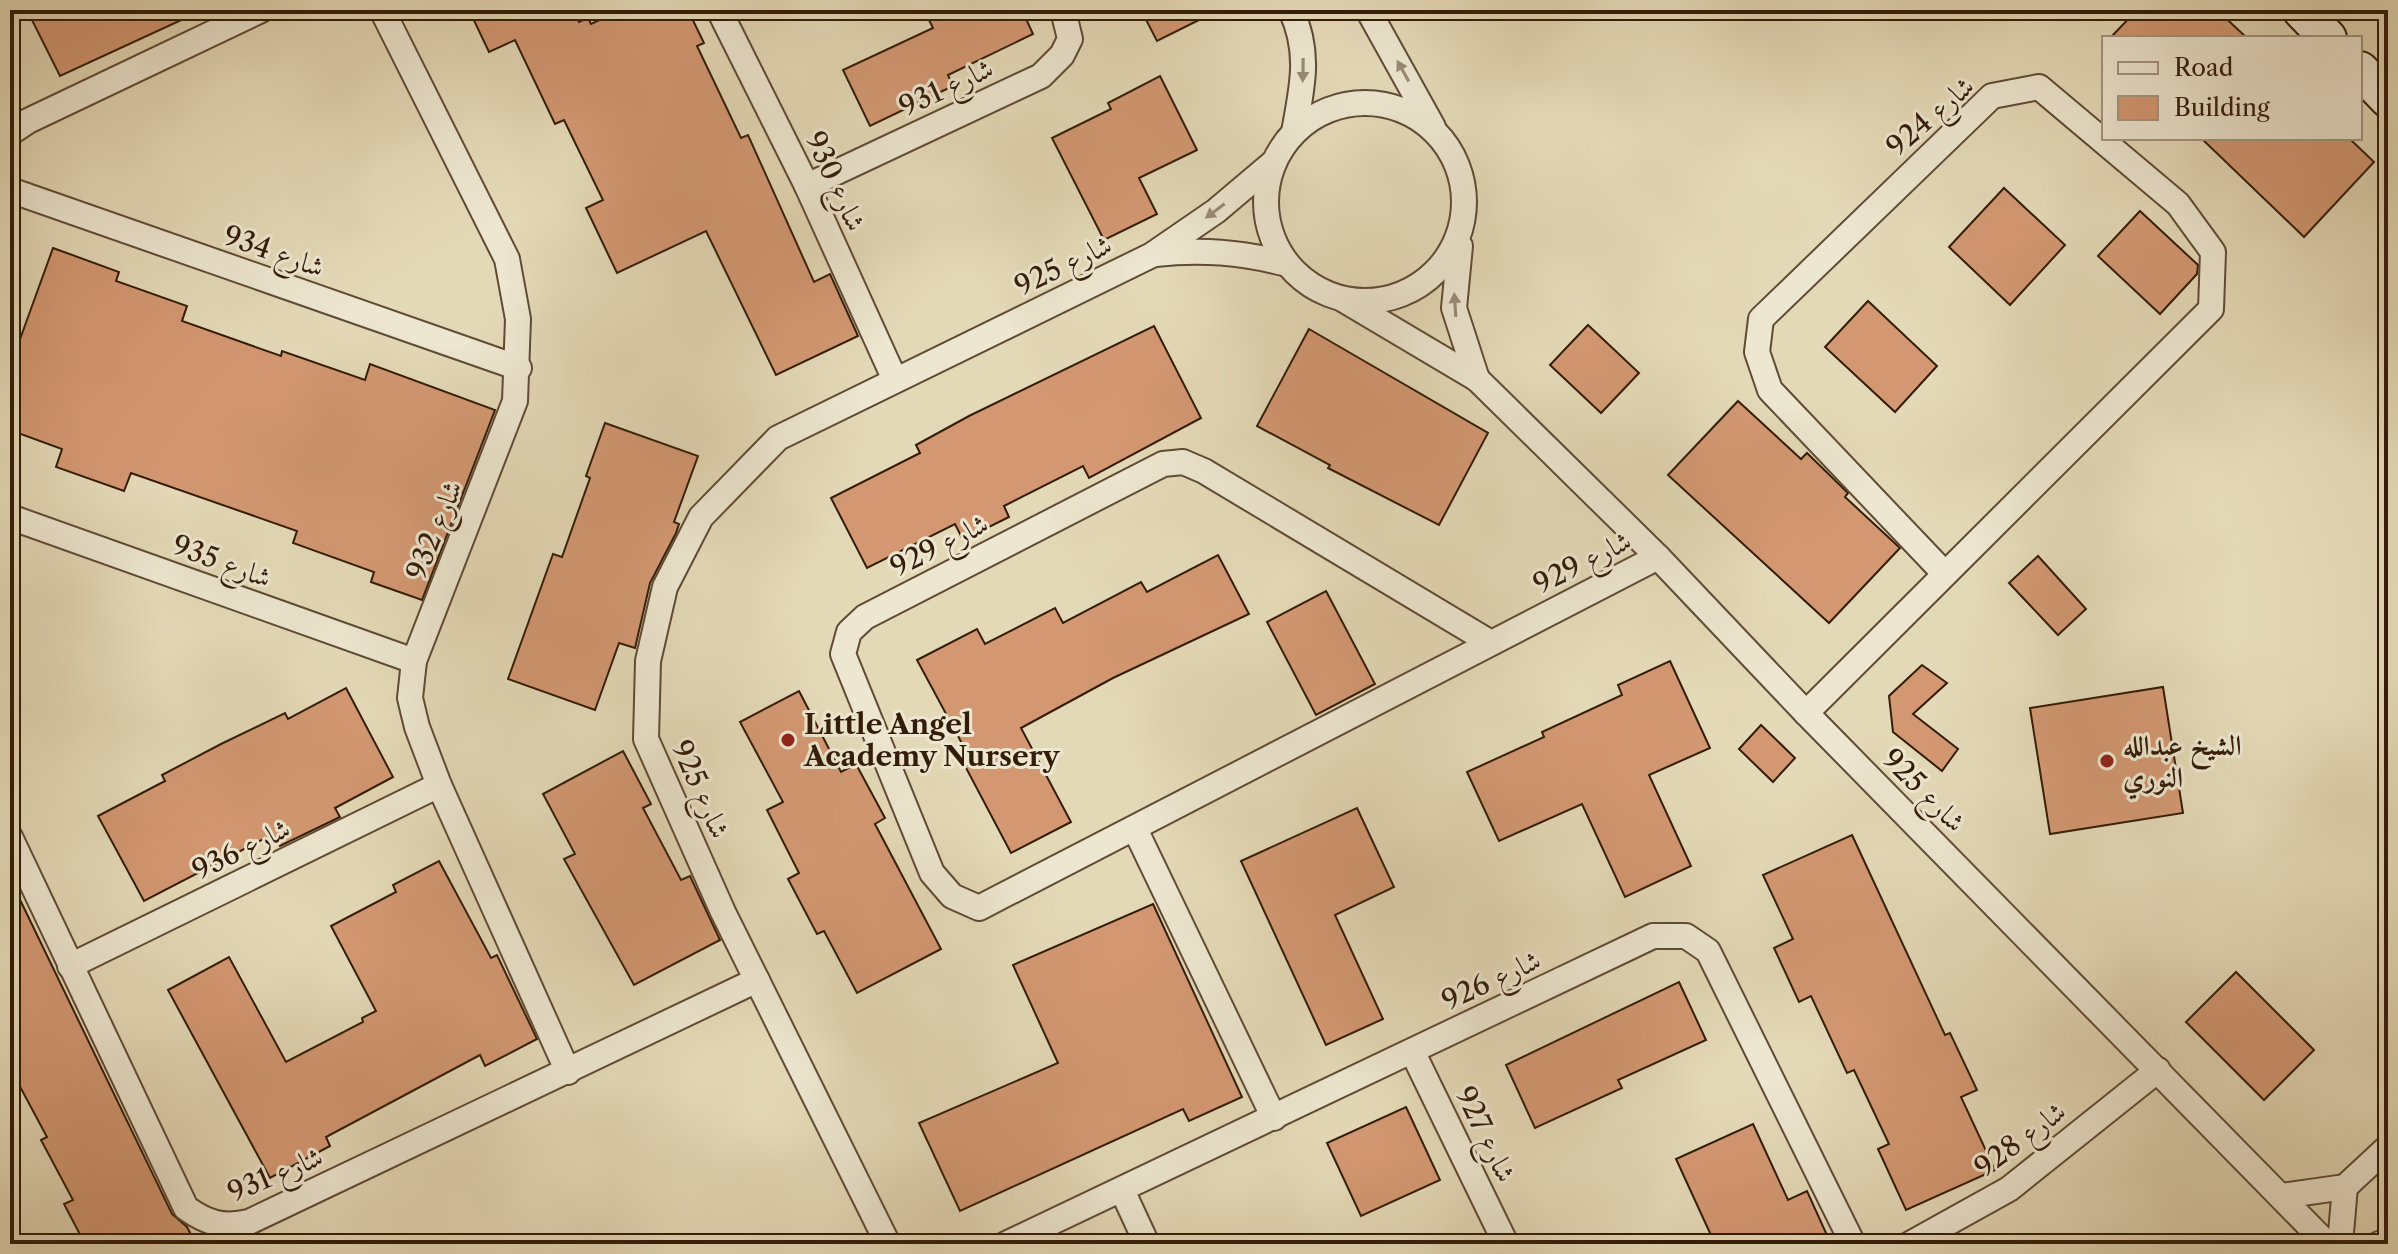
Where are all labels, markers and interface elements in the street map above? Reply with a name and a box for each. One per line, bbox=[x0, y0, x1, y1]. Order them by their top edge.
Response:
legend bbox=[2102, 36, 2362, 140]
street label: شارع 931 bbox=[894, 51, 1001, 130]
text: Road bbox=[2174, 53, 2234, 82]
one-way arrow bbox=[1297, 58, 1309, 83]
one-way arrow bbox=[1396, 60, 1410, 82]
street label: شارع 924 bbox=[1879, 69, 1985, 168]
text: Building bbox=[2174, 93, 2270, 122]
street label: شارع 930 bbox=[792, 126, 874, 239]
one-way arrow bbox=[1204, 203, 1226, 219]
street label: شارع 934 bbox=[217, 218, 329, 291]
street label: شارع 925 bbox=[1009, 227, 1120, 309]
one-way arrow bbox=[1448, 292, 1461, 317]
street label: شارع 932 bbox=[399, 475, 476, 587]
street label: شارع 929 bbox=[885, 506, 997, 590]
street label: شارع 929 bbox=[1528, 523, 1640, 607]
street label: شارع 935 bbox=[165, 527, 276, 601]
place label: Little Angel Academy Nursery bbox=[803, 707, 1060, 773]
place label: الشيخ عبدالله النوري bbox=[2123, 728, 2241, 800]
marker: Little Angel Academy Nursery bbox=[779, 731, 797, 749]
street label: شارع 925 bbox=[658, 735, 738, 846]
street label: شارع 925 bbox=[1870, 741, 1973, 844]
marker: الشيخ عبدالله النوري bbox=[2098, 752, 2116, 770]
street label: شارع 936 bbox=[187, 811, 298, 893]
street label: شارع 926 bbox=[1436, 942, 1549, 1024]
street label: شارع 927 bbox=[1442, 1081, 1524, 1191]
street label: شارع 928 bbox=[1968, 1094, 2076, 1190]
street label: شارع 931 bbox=[222, 1139, 330, 1216]

